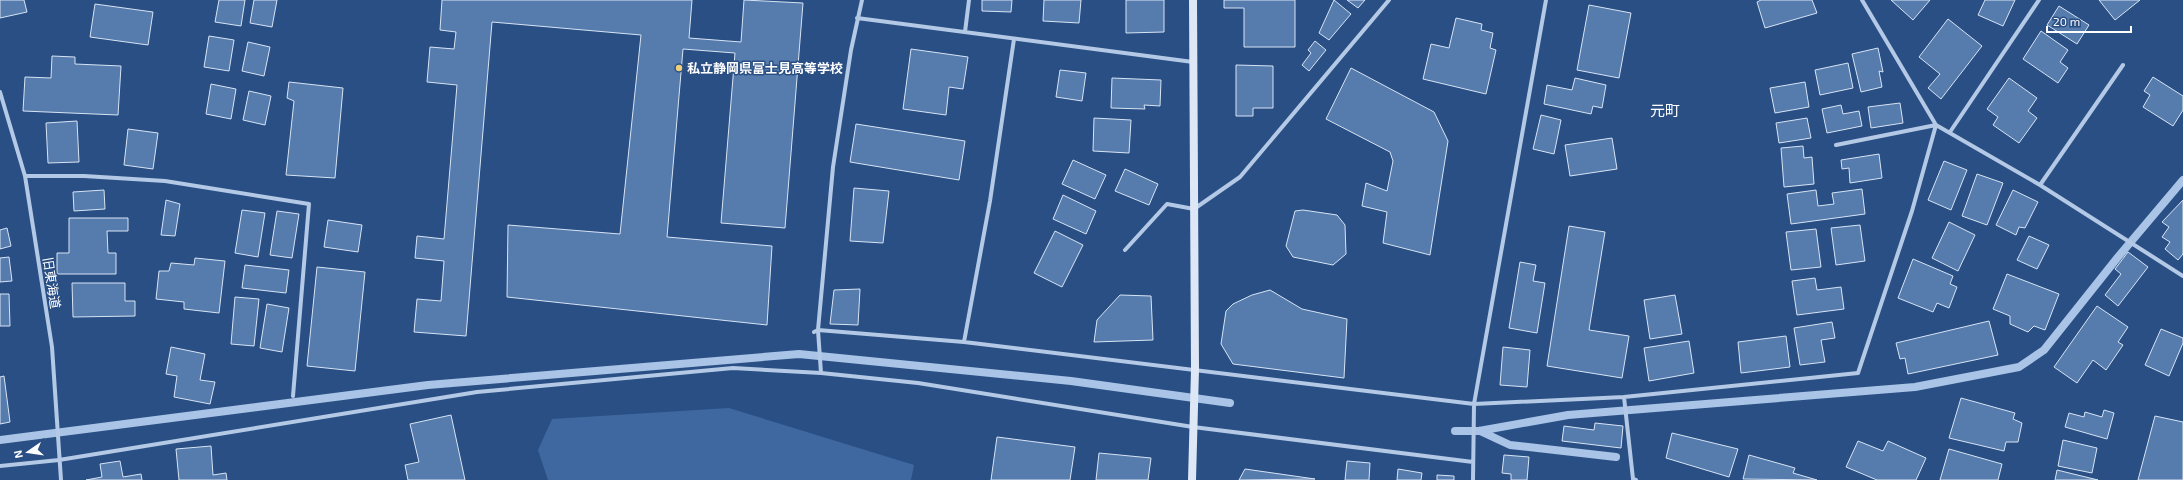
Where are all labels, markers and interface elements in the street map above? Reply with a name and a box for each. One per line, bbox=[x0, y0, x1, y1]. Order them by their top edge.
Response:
scale bar bbox=[2047, 8, 2131, 34]
text: 20 m bbox=[2053, 14, 2080, 28]
place label: 私立静岡県富士見高等学校 bbox=[687, 60, 843, 76]
marker: 私立静岡県富士見高等学校 bbox=[674, 63, 684, 73]
district label: 元町 bbox=[1650, 101, 1680, 119]
street label: 旧東海道 bbox=[40, 256, 64, 310]
north arrow bbox=[8, 432, 48, 472]
text: N bbox=[11, 449, 25, 460]

